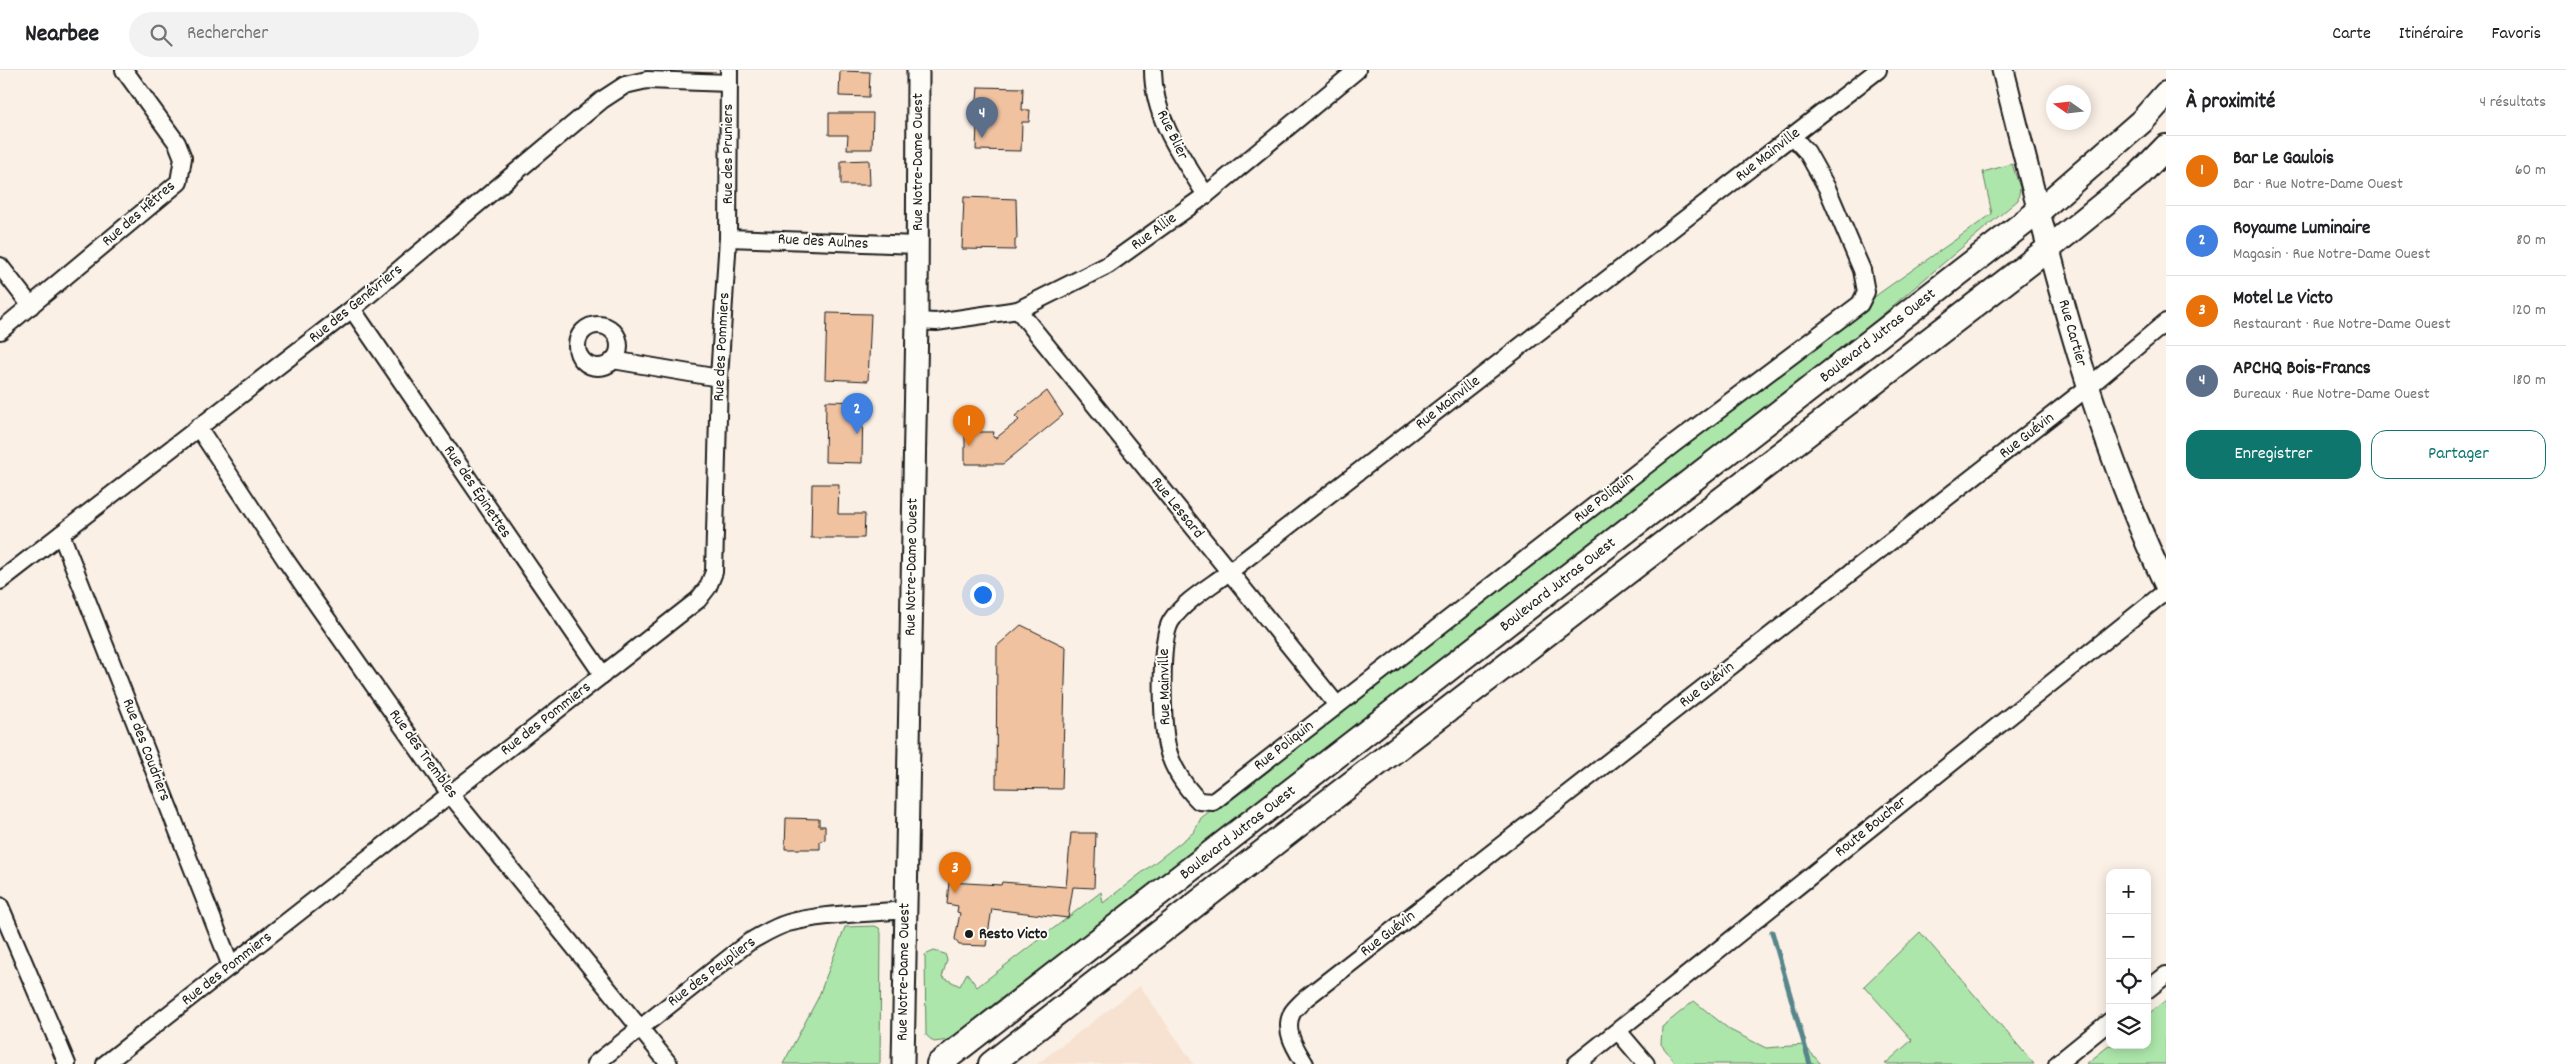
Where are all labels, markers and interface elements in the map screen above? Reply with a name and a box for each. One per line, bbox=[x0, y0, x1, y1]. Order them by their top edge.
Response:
search box bbox=[129, 12, 479, 57]
text: Nearbee bbox=[25, 18, 99, 52]
icon: search bbox=[147, 21, 175, 49]
text: Rechercher bbox=[187, 21, 268, 48]
text: Carte bbox=[2332, 22, 2371, 47]
text: Itinéraire bbox=[2399, 22, 2463, 47]
text: Favoris bbox=[2491, 22, 2541, 47]
north arrow bbox=[2046, 85, 2091, 130]
text: À proximité bbox=[2186, 88, 2275, 118]
text: 4 résultats bbox=[2479, 91, 2546, 114]
street label: Rue Notre-Dame Ouest bbox=[907, 93, 930, 231]
pin: 4 bbox=[966, 97, 998, 138]
street label: Rue des Pruniers bbox=[717, 104, 740, 204]
street label: Rue Blier bbox=[1150, 106, 1194, 164]
street label: Rue Mainville bbox=[1731, 122, 1805, 188]
text: Bar Le Gaulois bbox=[2233, 146, 2334, 173]
text: 1 bbox=[2200, 159, 2204, 182]
text: 60 m bbox=[2515, 159, 2546, 182]
text: Bar · Rue Notre-Dame Ouest bbox=[2233, 173, 2403, 196]
street label: Rue des Hêtres bbox=[97, 175, 181, 253]
street label: Rue Allie bbox=[1126, 207, 1182, 257]
text: Royaume Luminaire bbox=[2233, 216, 2370, 243]
street label: Rue des Aulnes bbox=[777, 228, 869, 256]
text: 2 bbox=[2199, 229, 2206, 252]
text: 80 m bbox=[2516, 229, 2546, 252]
text: Magasin · Rue Notre-Dame Ouest bbox=[2233, 243, 2430, 266]
street label: Rue des Genévriers bbox=[304, 259, 408, 349]
street label: Boulevard Jutras Ouest bbox=[1815, 283, 1941, 389]
text: Motel Le Victo bbox=[2233, 286, 2333, 313]
street label: Rue des Pommiers bbox=[708, 292, 736, 402]
street label: Rue Cartier bbox=[2051, 297, 2093, 369]
text: 3 bbox=[2198, 299, 2206, 322]
text: 120 m bbox=[2512, 299, 2546, 322]
text: Restaurant · Rue Notre-Dame Ouest bbox=[2233, 313, 2451, 336]
text: APCHQ Bois-Francs bbox=[2233, 356, 2371, 383]
text: 4 bbox=[2199, 369, 2205, 392]
text: 180 m bbox=[2513, 369, 2546, 392]
street label: Rue Mainville bbox=[1411, 370, 1485, 436]
text: Bureaux · Rue Notre-Dame Ouest bbox=[2233, 383, 2430, 406]
pin: 2 bbox=[841, 393, 873, 434]
pin: 1 bbox=[953, 405, 985, 446]
street label: Rue Guévin bbox=[1995, 407, 2059, 465]
button: Enregistrer bbox=[2186, 430, 2361, 479]
button: Partager bbox=[2371, 430, 2546, 479]
street label: Rue des Épinettes bbox=[437, 441, 517, 543]
street label: Rue Poliquin bbox=[1569, 467, 1639, 529]
street label: Rue Lessard bbox=[1145, 472, 1209, 544]
street label: Rue Notre-Dame Ouest bbox=[899, 498, 925, 636]
street label: Boulevard Jutras Ouest bbox=[1495, 532, 1621, 638]
your location bbox=[970, 582, 996, 608]
street label: Rue Mainville bbox=[1153, 648, 1177, 726]
street label: Rue Guévin bbox=[1675, 656, 1739, 714]
street label: Rue des Pommiers bbox=[496, 676, 596, 762]
street label: Rue des Coudriers bbox=[116, 695, 176, 805]
street label: Rue des Trembles bbox=[383, 705, 463, 804]
street label: Rue Poliquin bbox=[1249, 715, 1319, 777]
street label: Boulevard Jutras Ouest bbox=[1175, 780, 1301, 886]
street label: Route Boucher bbox=[1830, 791, 1912, 863]
pin: 3 bbox=[939, 852, 971, 893]
map controls bbox=[2106, 869, 2151, 1049]
button: + bbox=[2106, 869, 2151, 914]
street label: Rue Notre-Dame Ouest bbox=[891, 903, 917, 1041]
street label: Rue Guévin bbox=[1356, 905, 1420, 963]
button: − bbox=[2106, 914, 2151, 959]
place label: Resto Victo bbox=[979, 923, 1047, 946]
street label: Rue des Pommiers bbox=[177, 926, 277, 1012]
marker: Resto Victo bbox=[963, 928, 975, 940]
street label: Rue des Peupliers bbox=[663, 931, 761, 1013]
button: locate bbox=[2106, 959, 2151, 1004]
button: layers bbox=[2106, 1004, 2151, 1049]

